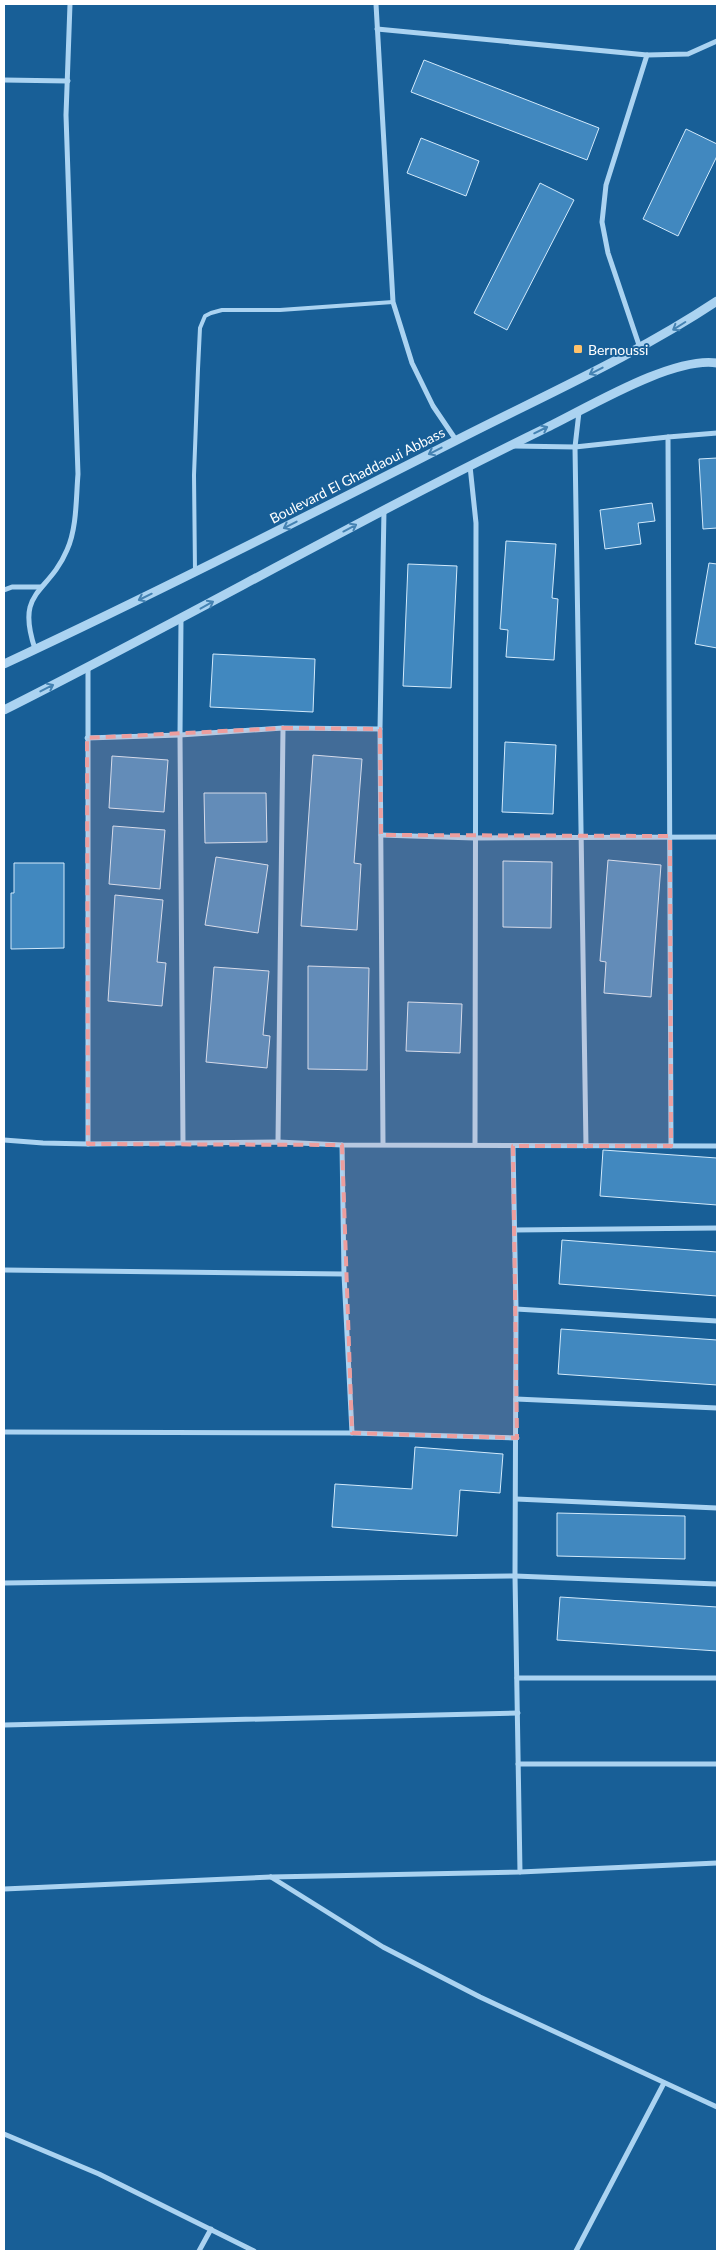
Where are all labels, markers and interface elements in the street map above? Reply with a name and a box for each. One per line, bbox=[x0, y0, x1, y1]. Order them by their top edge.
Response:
one-way arrow bbox=[673, 321, 687, 331]
place label: Bernoussi bbox=[588, 341, 648, 358]
marker: Bernoussi bbox=[572, 343, 584, 355]
one-way arrow bbox=[589, 366, 604, 376]
street label: Boulevard El Ghaddaoui Abbass bbox=[267, 423, 447, 527]
one-way arrow bbox=[534, 425, 549, 435]
one-way arrow bbox=[428, 447, 443, 456]
one-way arrow bbox=[283, 520, 298, 530]
one-way arrow bbox=[342, 523, 357, 532]
one-way arrow bbox=[138, 593, 153, 603]
one-way arrow bbox=[199, 600, 214, 610]
one-way arrow bbox=[39, 683, 54, 692]

